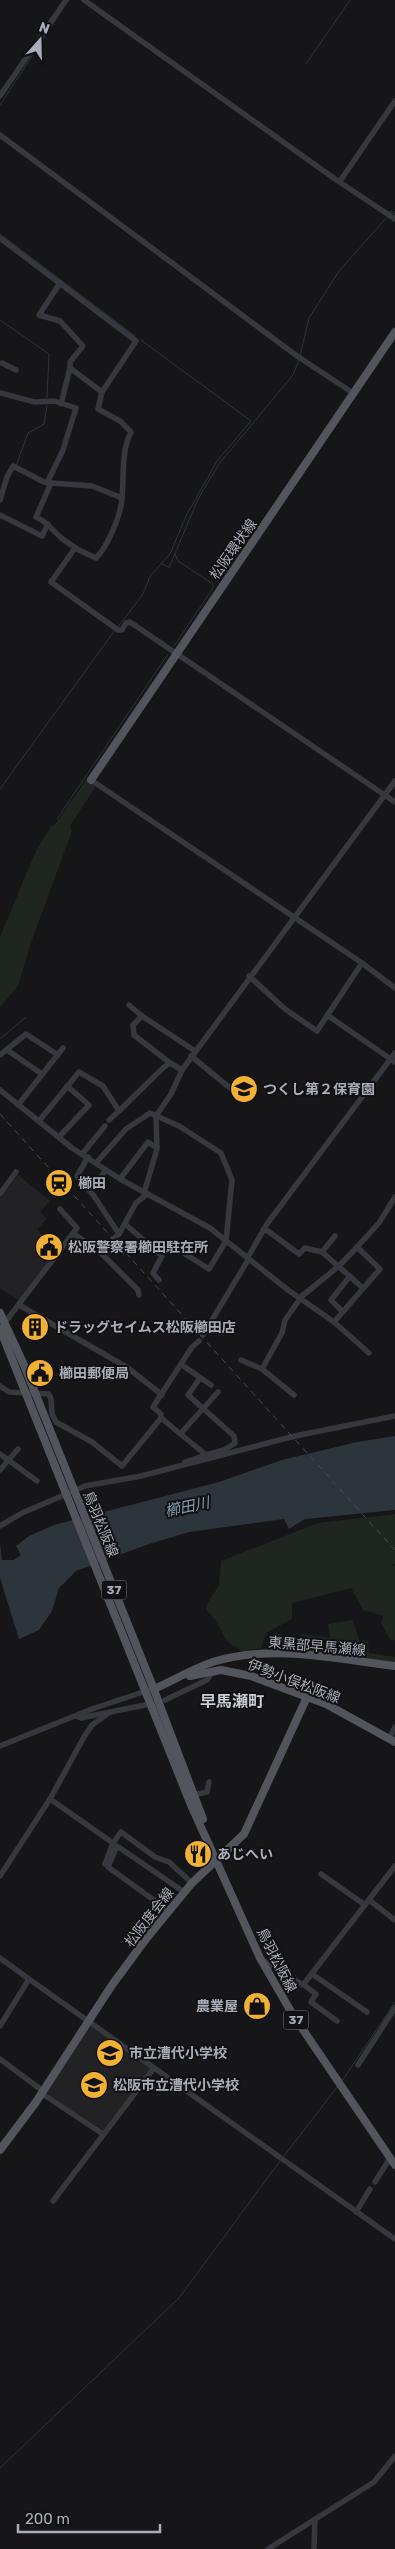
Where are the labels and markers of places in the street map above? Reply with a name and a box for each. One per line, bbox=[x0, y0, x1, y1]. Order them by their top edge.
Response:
school or university icon: つくし第２保育園 bbox=[229, 1074, 259, 1104]
place label: つくし第２保育園 bbox=[263, 1081, 375, 1098]
station icon: 櫛田 bbox=[44, 1168, 74, 1198]
place label: 櫛田 bbox=[78, 1175, 106, 1192]
public building icon: 松阪警察署櫛田駐在所 bbox=[34, 1232, 64, 1262]
place label: 松阪警察署櫛田駐在所 bbox=[68, 1239, 208, 1256]
building icon: ドラッグセイムス松阪櫛田店 bbox=[20, 1312, 50, 1342]
place label: ドラッグセイムス松阪櫛田店 bbox=[54, 1319, 236, 1336]
public building icon: 櫛田郵便局 bbox=[25, 1358, 55, 1388]
place label: 櫛田郵便局 bbox=[59, 1365, 129, 1382]
restaurant icon: あじへい bbox=[183, 1839, 213, 1869]
place label: あじへい bbox=[217, 1846, 273, 1863]
shop icon: 農業屋 bbox=[242, 1991, 272, 2021]
place label: 農業屋 bbox=[196, 1998, 238, 2015]
school or university icon: 市立漕代小学校 bbox=[95, 2038, 125, 2068]
place label: 市立漕代小学校 bbox=[129, 2045, 227, 2062]
school or university icon: 松阪市立漕代小学校 bbox=[79, 2070, 109, 2100]
place label: 松阪市立漕代小学校 bbox=[113, 2077, 239, 2094]

